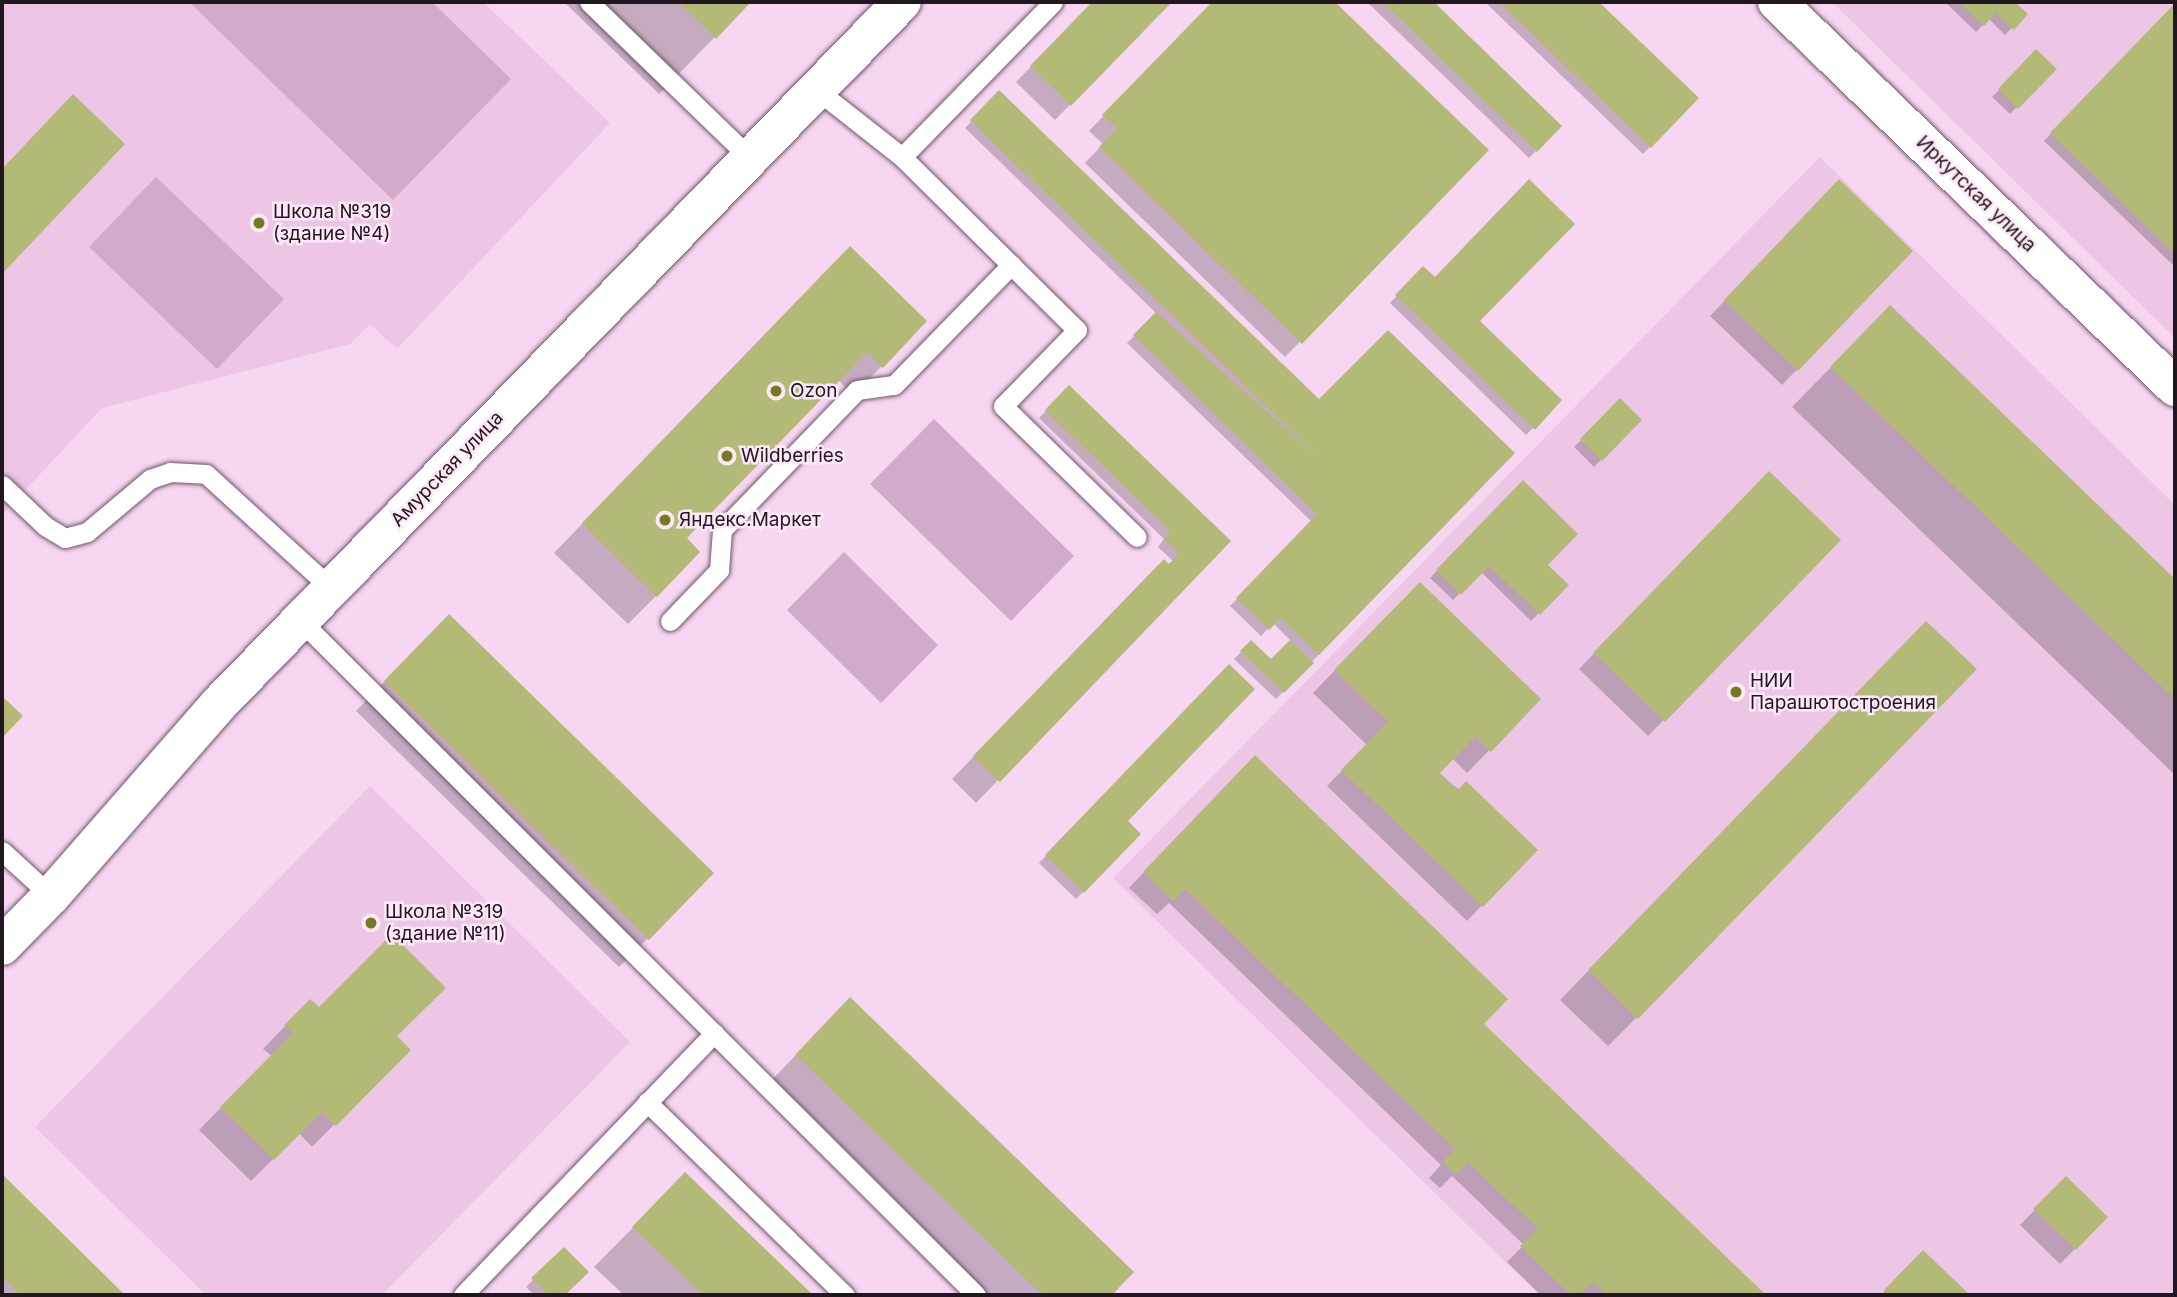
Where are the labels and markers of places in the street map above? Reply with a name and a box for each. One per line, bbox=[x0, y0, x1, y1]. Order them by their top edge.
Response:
place label: Школа №319 (здание №4) bbox=[273, 201, 391, 245]
marker: Школа №319 (здание №4) bbox=[251, 215, 267, 231]
place label: Ozon bbox=[790, 380, 837, 402]
marker: Ozon bbox=[768, 383, 784, 399]
place label: Wildberries bbox=[741, 445, 844, 467]
marker: Wildberries bbox=[719, 448, 735, 464]
place label: Яндекс.Маркет bbox=[679, 509, 821, 531]
marker: Яндекс.Маркет bbox=[657, 512, 673, 528]
place label: НИИ Парашютостроения bbox=[1750, 670, 1936, 714]
marker: НИИ Парашютостроения bbox=[1728, 684, 1744, 700]
place label: Школа №319 (здание №11) bbox=[385, 901, 506, 945]
marker: Школа №319 (здание №11) bbox=[363, 915, 379, 931]

